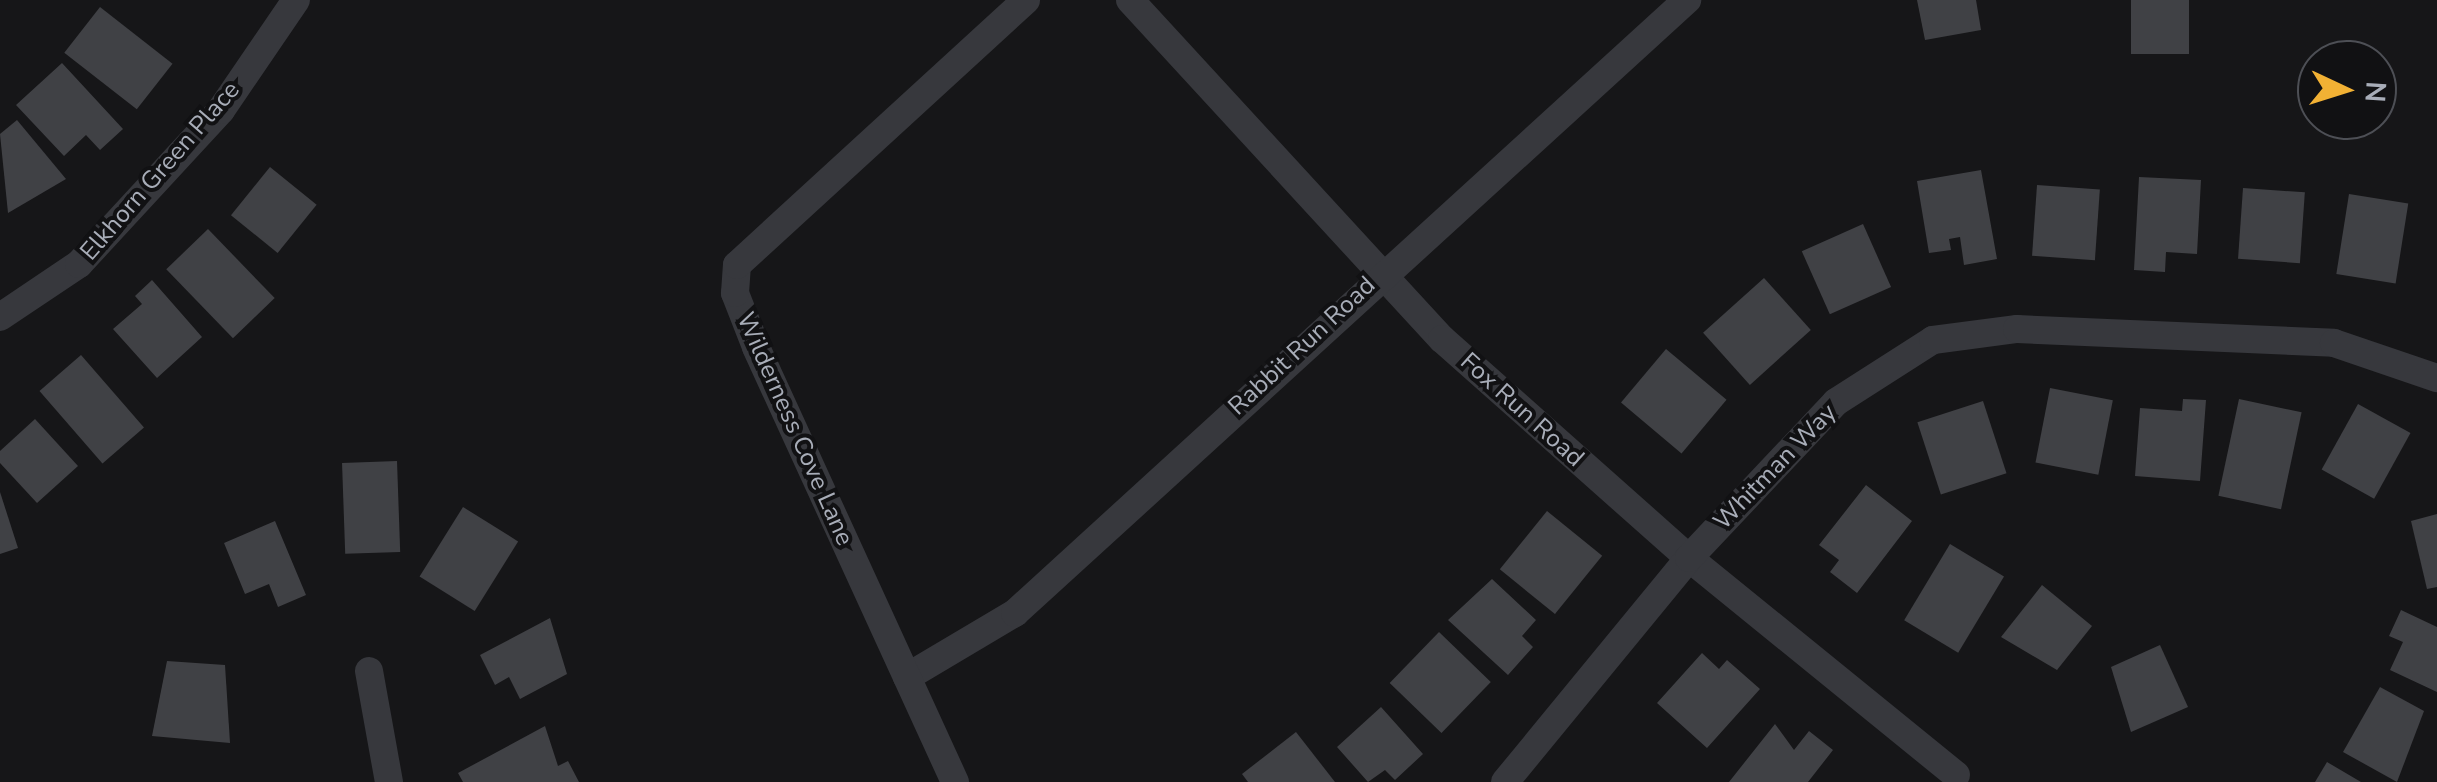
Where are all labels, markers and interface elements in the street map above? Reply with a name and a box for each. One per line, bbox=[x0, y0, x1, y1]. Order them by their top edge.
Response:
north arrow bbox=[2297, 40, 2397, 140]
street label: Elkhorn Green Place bbox=[74, 75, 246, 267]
text: N bbox=[2355, 80, 2395, 104]
street label: Rabbit Run Road bbox=[1222, 270, 1382, 422]
street label: Wilderness Cove Lane bbox=[730, 308, 860, 550]
street label: Fox Run Road bbox=[1454, 347, 1590, 473]
street label: Whitman Way bbox=[1707, 398, 1843, 536]

